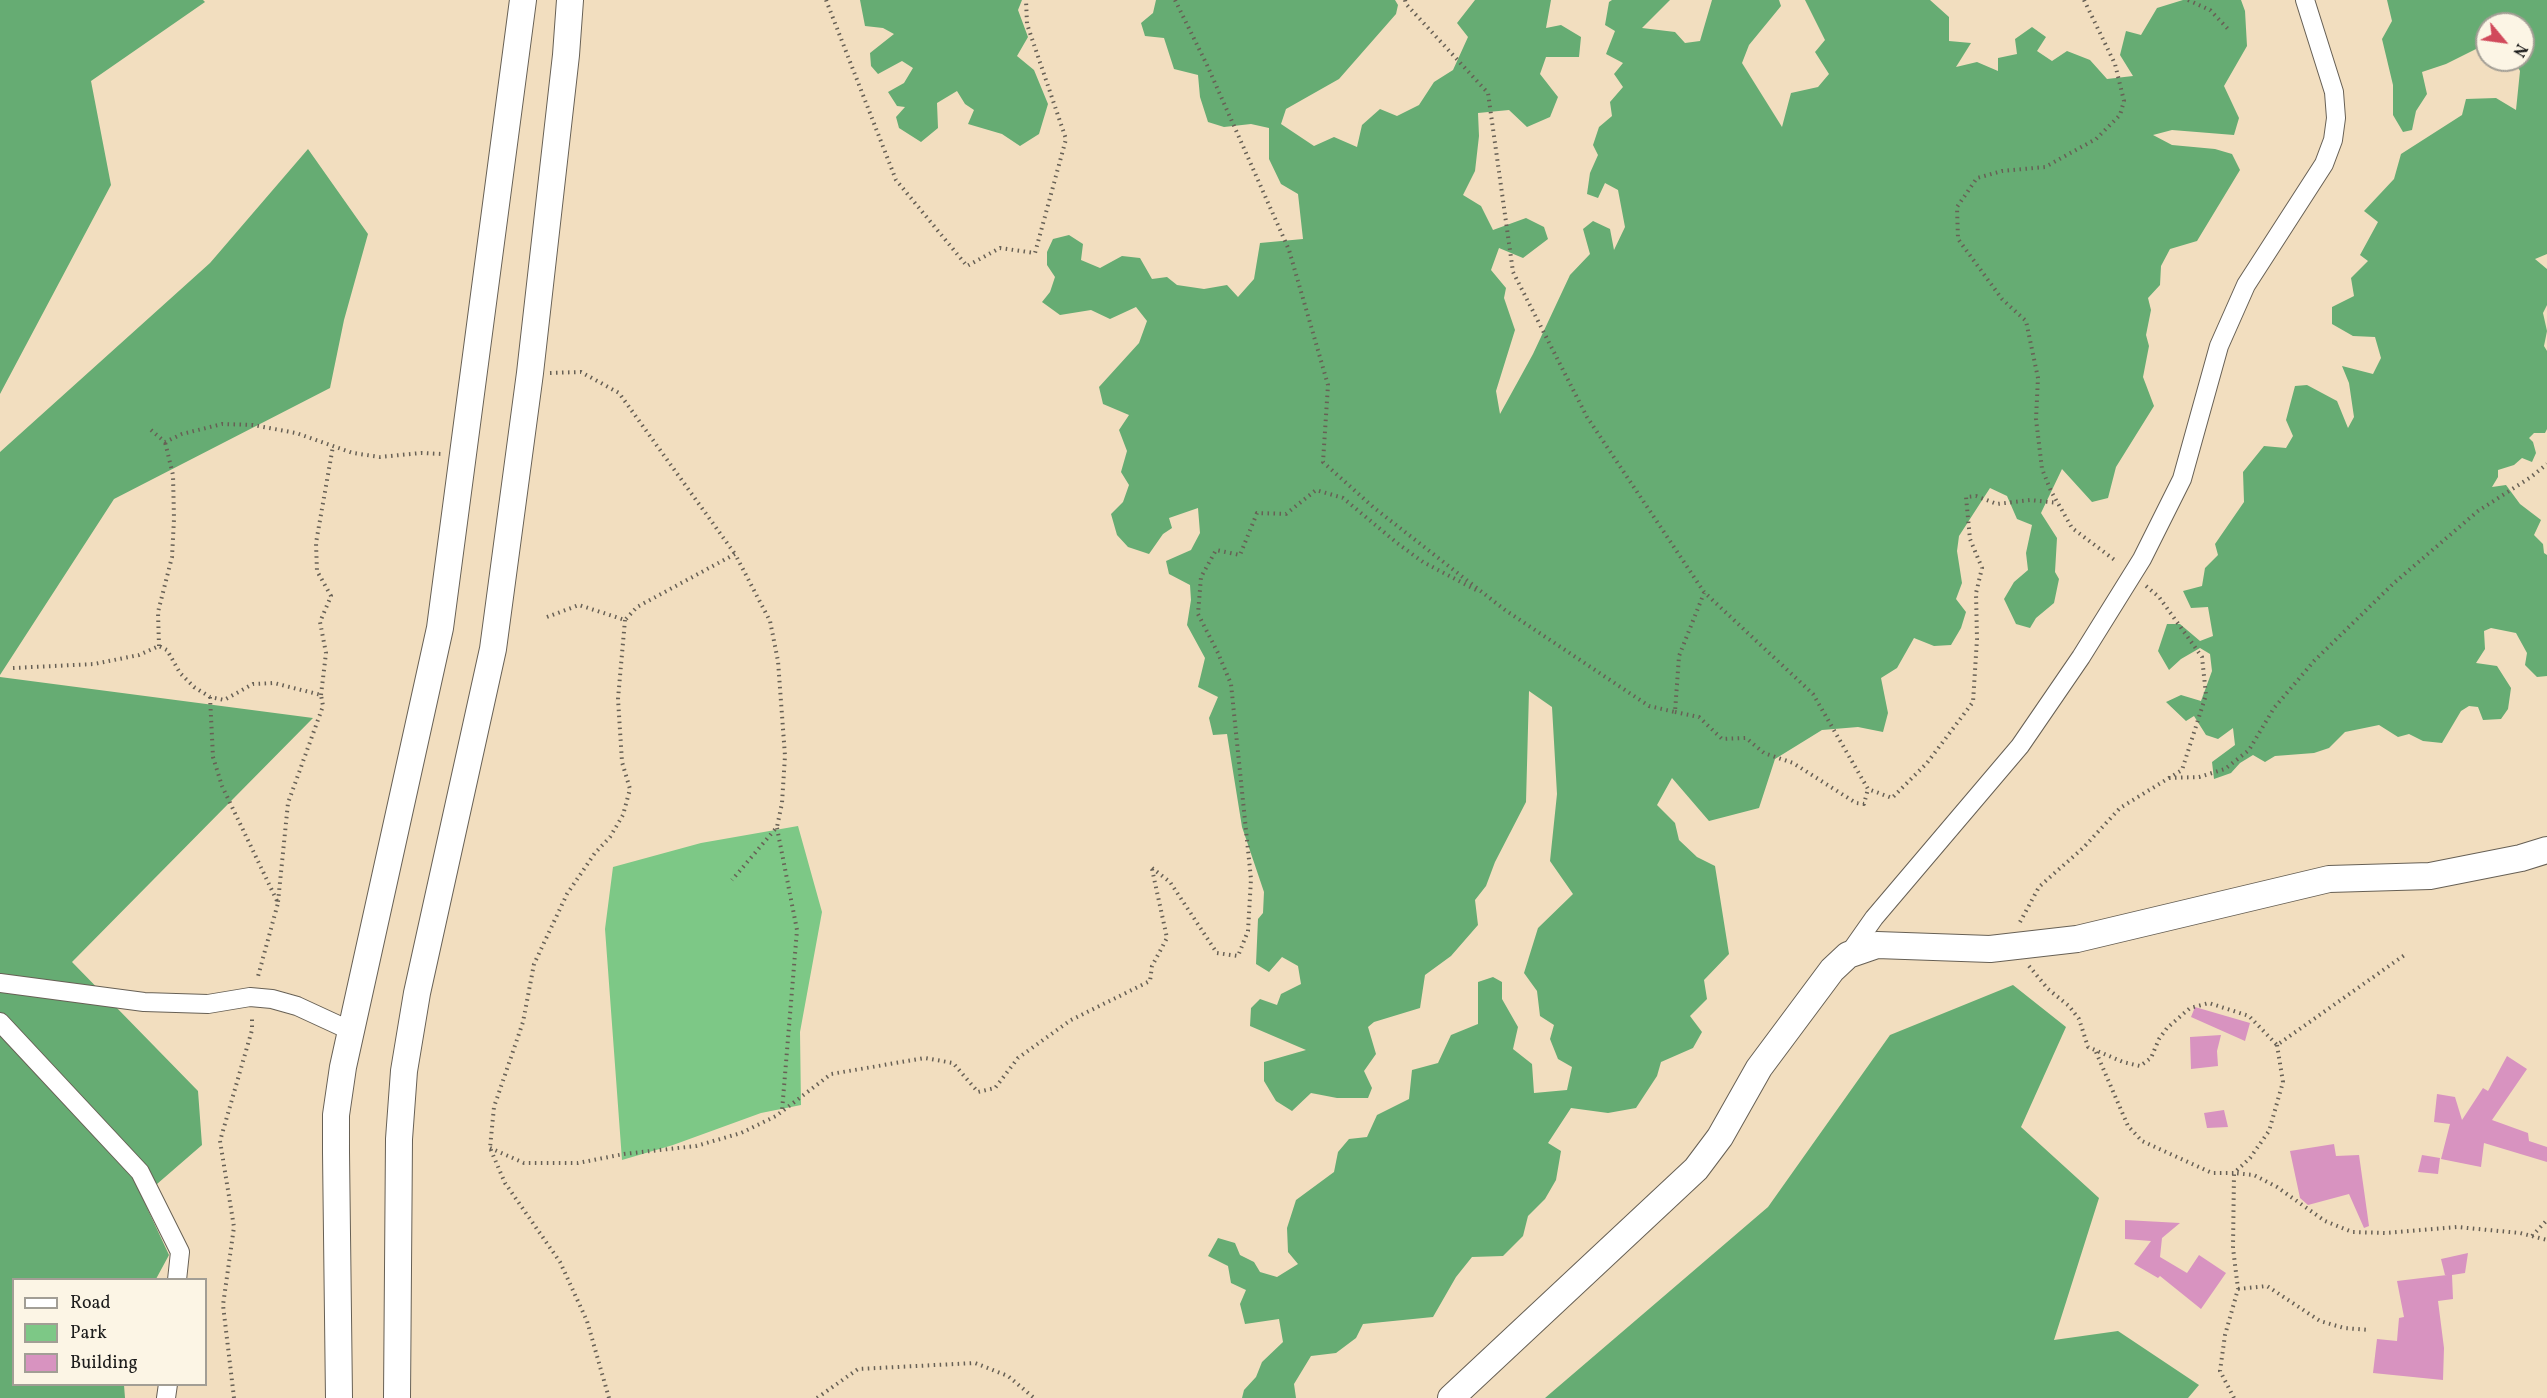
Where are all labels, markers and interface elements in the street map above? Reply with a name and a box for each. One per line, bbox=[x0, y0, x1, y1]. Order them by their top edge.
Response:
north arrow bbox=[2475, 12, 2535, 72]
text: N bbox=[2507, 39, 2531, 60]
legend bbox=[12, 1278, 207, 1386]
text: Road bbox=[70, 1291, 111, 1316]
text: Park bbox=[70, 1321, 107, 1346]
text: Building bbox=[70, 1351, 138, 1376]

